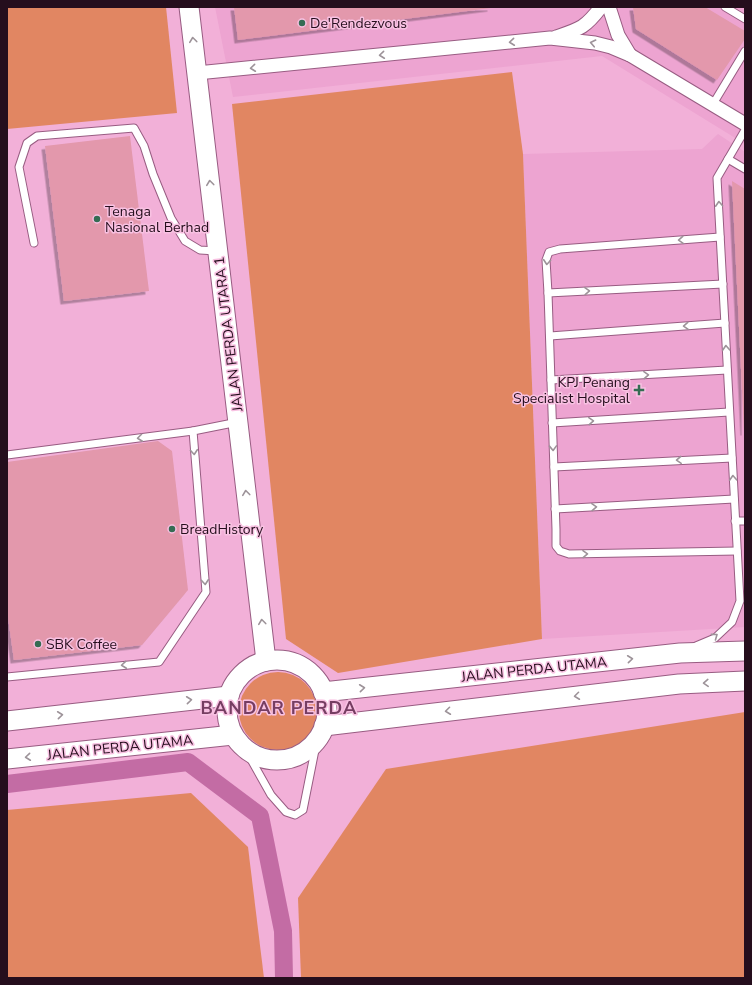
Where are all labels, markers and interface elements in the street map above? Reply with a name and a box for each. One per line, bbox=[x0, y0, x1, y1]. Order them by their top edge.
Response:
place label: De'Rendezvous bbox=[310, 14, 407, 33]
marker: De'Rendezvous bbox=[297, 18, 307, 28]
one-way arrow bbox=[189, 37, 198, 43]
one-way arrow bbox=[508, 38, 515, 47]
one-way arrow bbox=[590, 39, 596, 48]
one-way arrow bbox=[379, 50, 385, 59]
one-way arrow bbox=[250, 63, 256, 72]
one-way arrow bbox=[206, 180, 215, 186]
one-way arrow bbox=[714, 201, 723, 207]
place label: Tenaga Nasional Berhad bbox=[105, 202, 209, 237]
marker: Tenaga Nasional Berhad bbox=[92, 214, 102, 224]
one-way arrow bbox=[678, 236, 684, 245]
street label: JALAN PERDA UTARA 1 bbox=[210, 255, 248, 413]
one-way arrow bbox=[542, 259, 551, 265]
one-way arrow bbox=[584, 286, 590, 295]
one-way arrow bbox=[683, 321, 689, 330]
one-way arrow bbox=[722, 345, 730, 351]
one-way arrow bbox=[643, 370, 649, 379]
place label: KPJ Penang Specialist Hospital bbox=[513, 373, 631, 408]
marker: KPJ Penang Specialist Hospital bbox=[633, 384, 645, 396]
one-way arrow bbox=[588, 416, 594, 425]
one-way arrow bbox=[137, 433, 143, 442]
one-way arrow bbox=[549, 445, 557, 451]
one-way arrow bbox=[190, 449, 199, 455]
one-way arrow bbox=[676, 456, 682, 465]
one-way arrow bbox=[728, 475, 737, 481]
one-way arrow bbox=[242, 490, 251, 496]
one-way arrow bbox=[591, 503, 597, 511]
place label: BreadHistory bbox=[180, 520, 264, 539]
marker: BreadHistory bbox=[167, 524, 177, 534]
one-way arrow bbox=[582, 550, 588, 558]
one-way arrow bbox=[201, 579, 210, 585]
one-way arrow bbox=[257, 619, 266, 625]
one-way arrow bbox=[711, 634, 718, 641]
place label: SBK Coffee bbox=[46, 635, 117, 654]
marker: SBK Coffee bbox=[33, 639, 43, 649]
street label: JALAN PERDA UTAMA bbox=[459, 652, 608, 687]
one-way arrow bbox=[627, 654, 633, 663]
one-way arrow bbox=[121, 661, 127, 670]
one-way arrow bbox=[703, 679, 709, 687]
one-way arrow bbox=[359, 684, 365, 693]
one-way arrow bbox=[574, 691, 580, 700]
one-way arrow bbox=[186, 696, 192, 705]
district label: BANDAR PERDA bbox=[201, 696, 357, 720]
one-way arrow bbox=[445, 707, 451, 716]
one-way arrow bbox=[57, 711, 63, 720]
street label: JALAN PERDA UTAMA bbox=[45, 730, 194, 765]
one-way arrow bbox=[25, 752, 31, 761]

